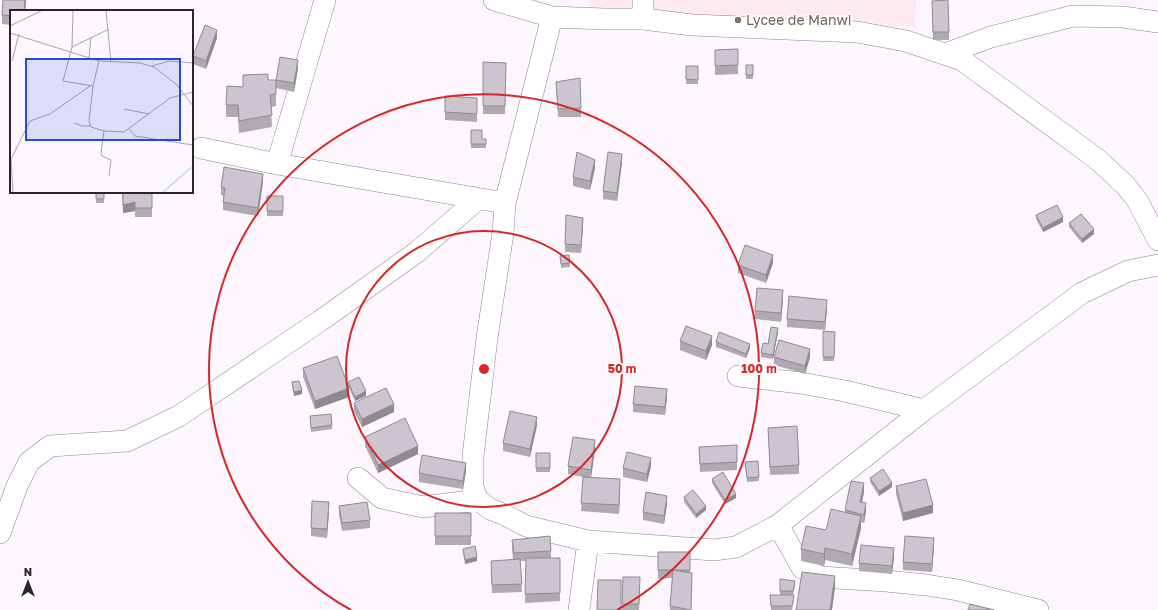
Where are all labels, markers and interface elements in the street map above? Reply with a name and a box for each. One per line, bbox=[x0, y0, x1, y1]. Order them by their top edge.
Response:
inset map bbox=[10, 10, 193, 193]
place label: Lycee de Manwi bbox=[746, 11, 852, 28]
marker: Lycee de Manwi bbox=[733, 15, 743, 25]
text: 50 m bbox=[608, 361, 636, 376]
text: 100 m bbox=[741, 361, 777, 376]
centre of rings bbox=[477, 362, 491, 376]
north arrow bbox=[8, 562, 48, 602]
text: N bbox=[24, 565, 32, 578]

